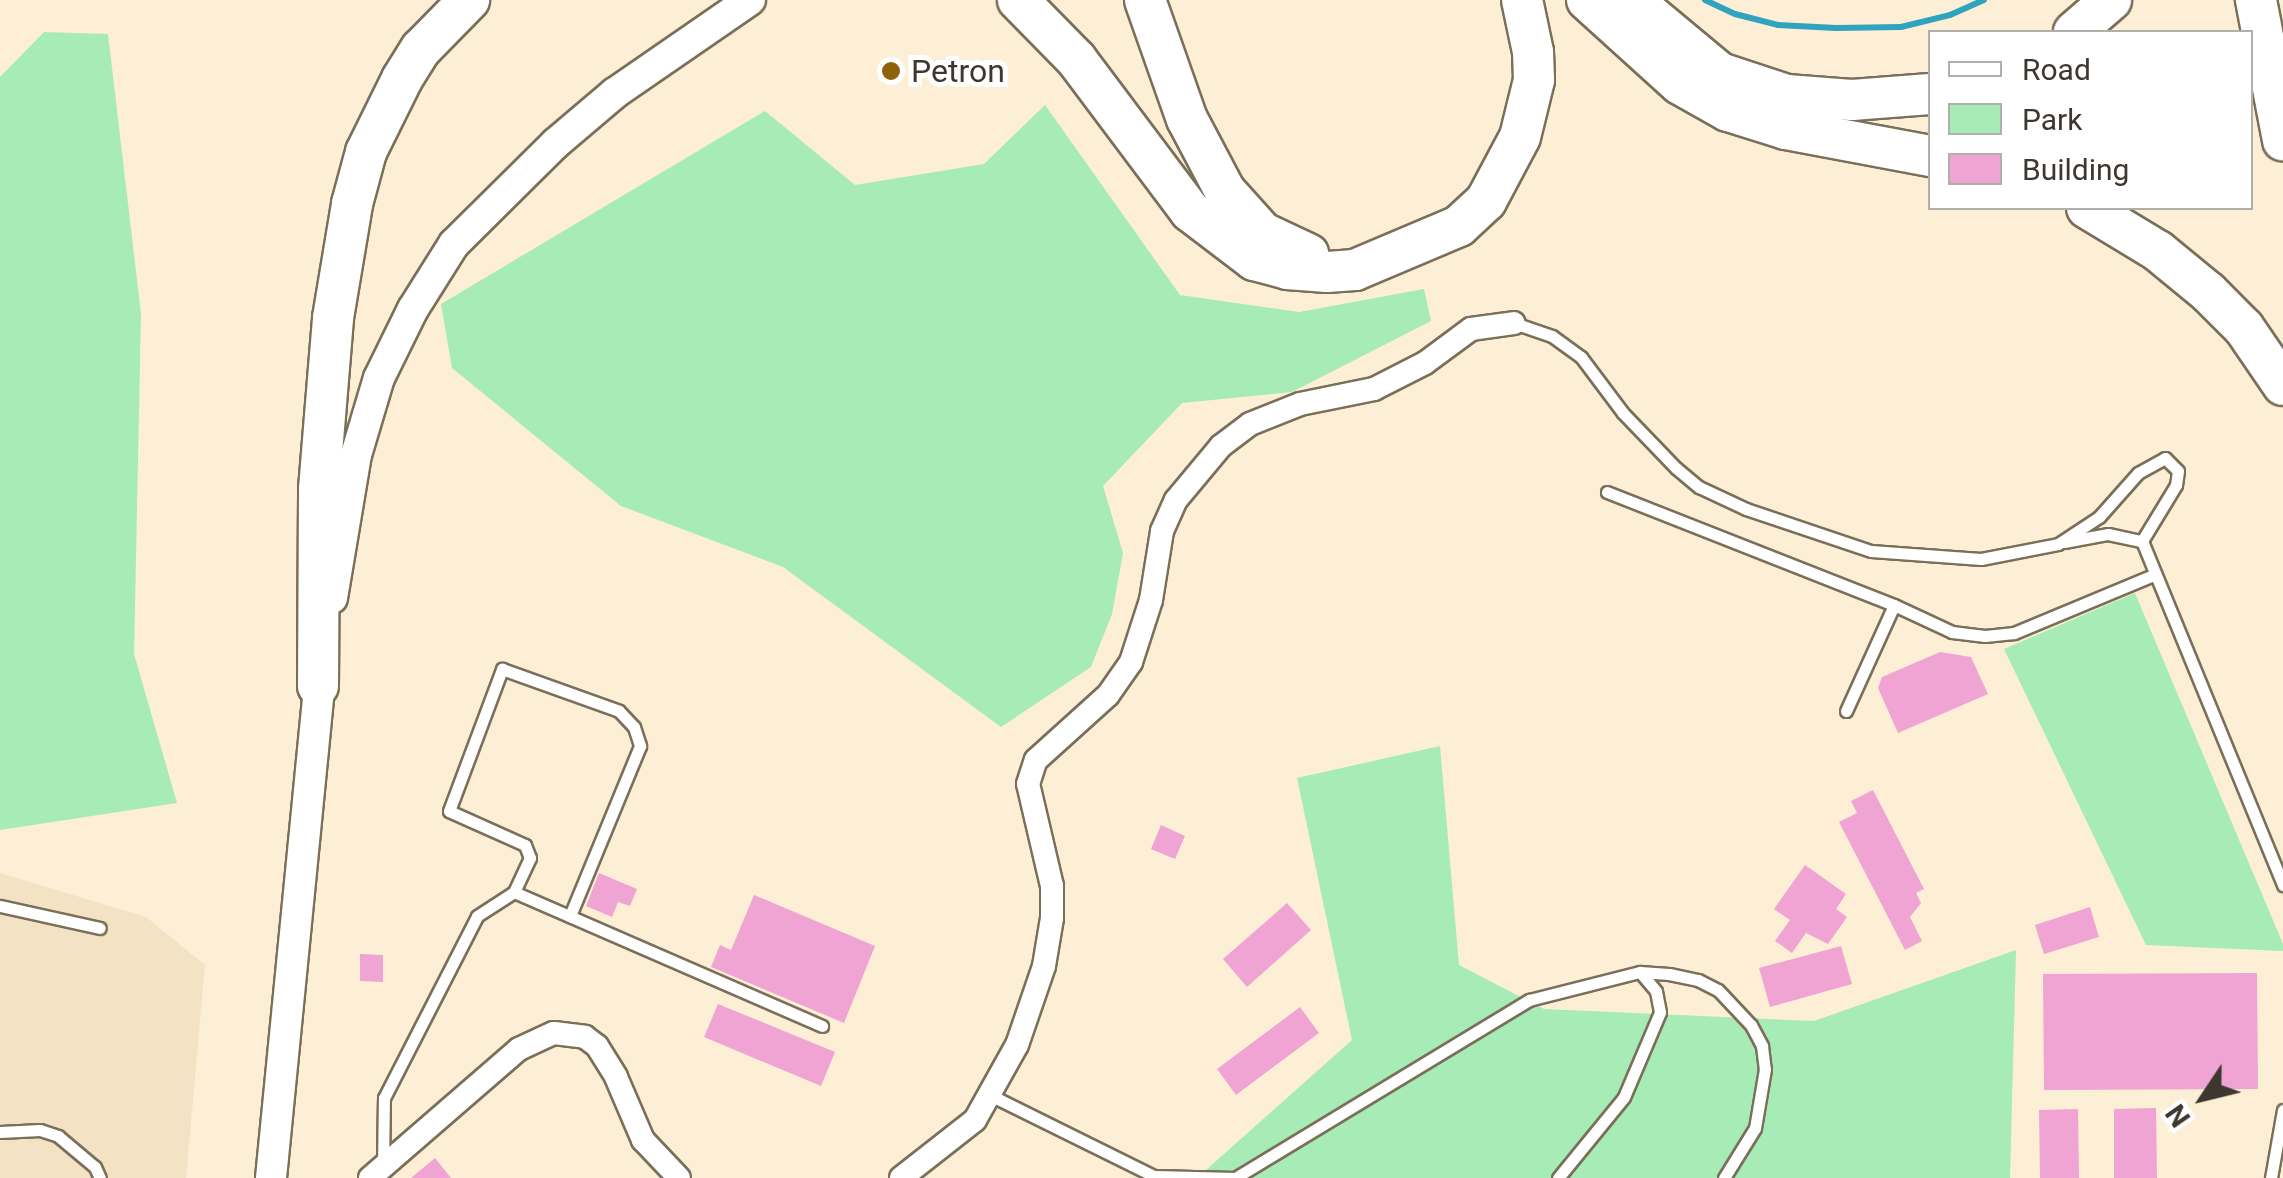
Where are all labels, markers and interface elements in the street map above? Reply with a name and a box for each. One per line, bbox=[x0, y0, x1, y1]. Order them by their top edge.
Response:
legend bbox=[1928, 30, 2253, 210]
place label: Petron bbox=[911, 52, 1005, 90]
text: Road bbox=[2022, 52, 2091, 87]
marker: Petron bbox=[880, 60, 902, 82]
text: Park bbox=[2022, 102, 2082, 137]
text: Building bbox=[2022, 152, 2129, 187]
north arrow bbox=[2153, 1048, 2253, 1148]
text: N bbox=[2159, 1098, 2197, 1133]

